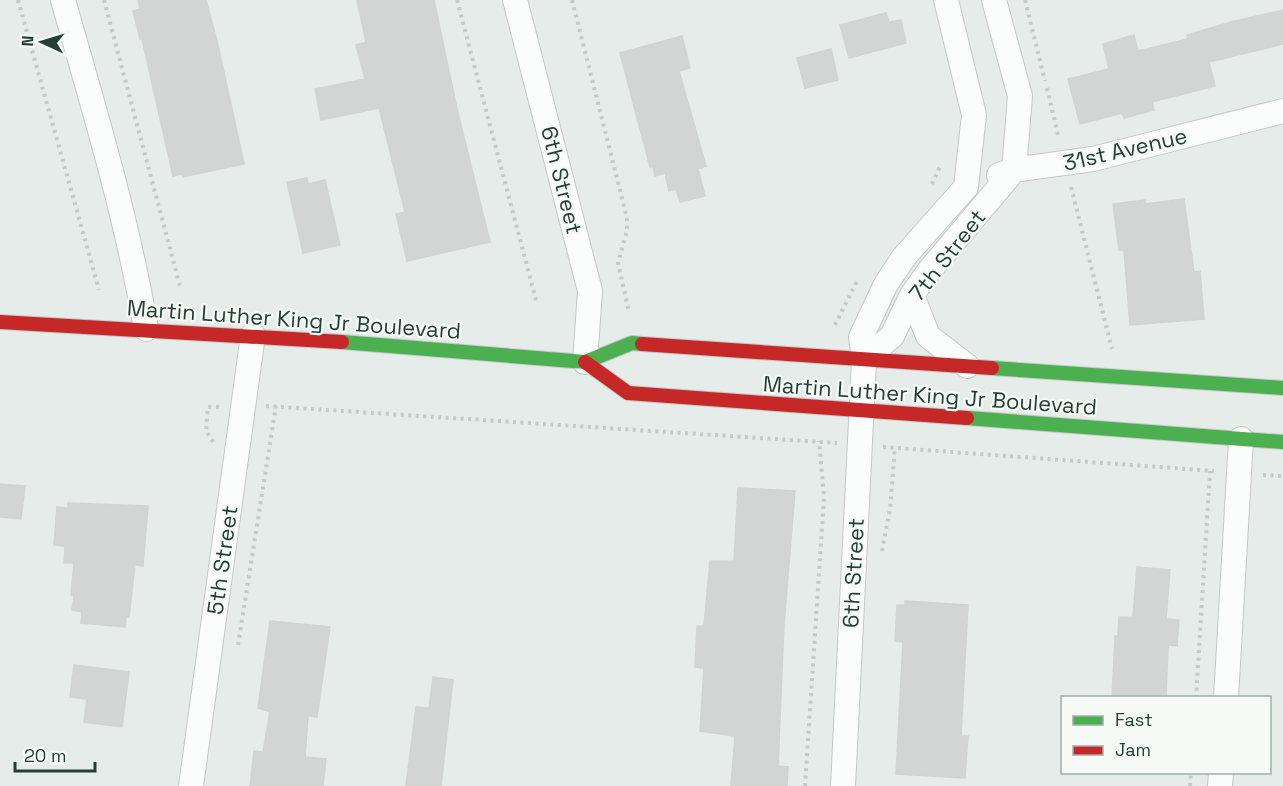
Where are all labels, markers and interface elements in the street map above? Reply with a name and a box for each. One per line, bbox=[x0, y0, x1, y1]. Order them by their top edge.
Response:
north arrow bbox=[12, 12, 72, 72]
text: N bbox=[17, 35, 38, 47]
street label: 31st Avenue bbox=[1060, 121, 1190, 177]
street label: 6th Street bbox=[535, 123, 589, 237]
street label: 7th Street bbox=[902, 203, 992, 307]
street label: Martin Luther King Jr Boulevard bbox=[126, 293, 462, 345]
street label: Martin Luther King Jr Boulevard bbox=[762, 369, 1098, 421]
street label: 5th Street bbox=[201, 504, 243, 616]
street label: 6th Street bbox=[836, 517, 870, 629]
legend bbox=[1061, 696, 1271, 774]
text: Fast bbox=[1115, 708, 1152, 731]
scale bar bbox=[15, 735, 94, 773]
text: Jam bbox=[1115, 738, 1151, 761]
text: 20 m bbox=[24, 744, 67, 767]

